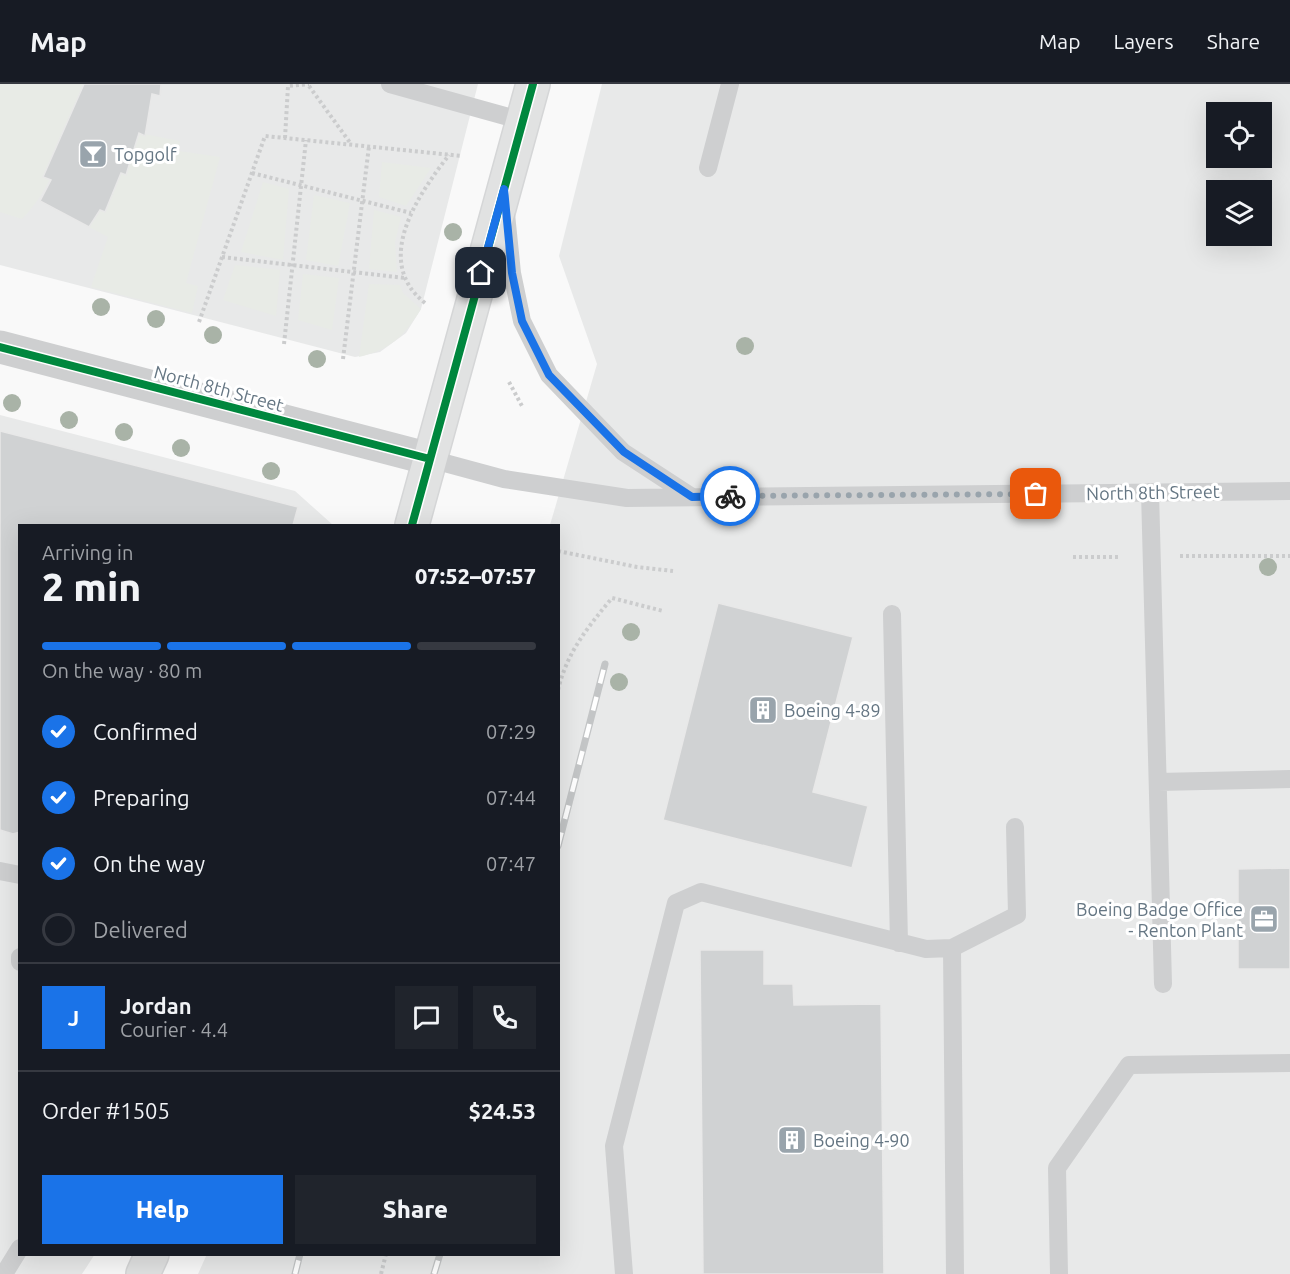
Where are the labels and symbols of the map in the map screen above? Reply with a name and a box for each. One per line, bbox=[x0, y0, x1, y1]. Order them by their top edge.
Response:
bar icon: Topgolf bbox=[77, 138, 109, 170]
place label: Topgolf bbox=[114, 144, 177, 164]
pin bbox=[455, 247, 506, 298]
street label: North 8th Street bbox=[152, 361, 286, 415]
courier bbox=[700, 466, 760, 526]
pin bbox=[1010, 468, 1061, 519]
street label: North 8th Street bbox=[1086, 481, 1220, 503]
building icon: Boeing 4-89 bbox=[747, 694, 779, 726]
place label: Boeing 4-89 bbox=[784, 700, 881, 720]
place label: Boeing Badge Office - Renton Plant bbox=[1076, 899, 1243, 940]
office icon: Boeing Badge Office - Renton Plant bbox=[1248, 903, 1280, 935]
building icon: Boeing 4-90 bbox=[776, 1124, 808, 1156]
place label: Boeing 4-90 bbox=[813, 1130, 910, 1150]

